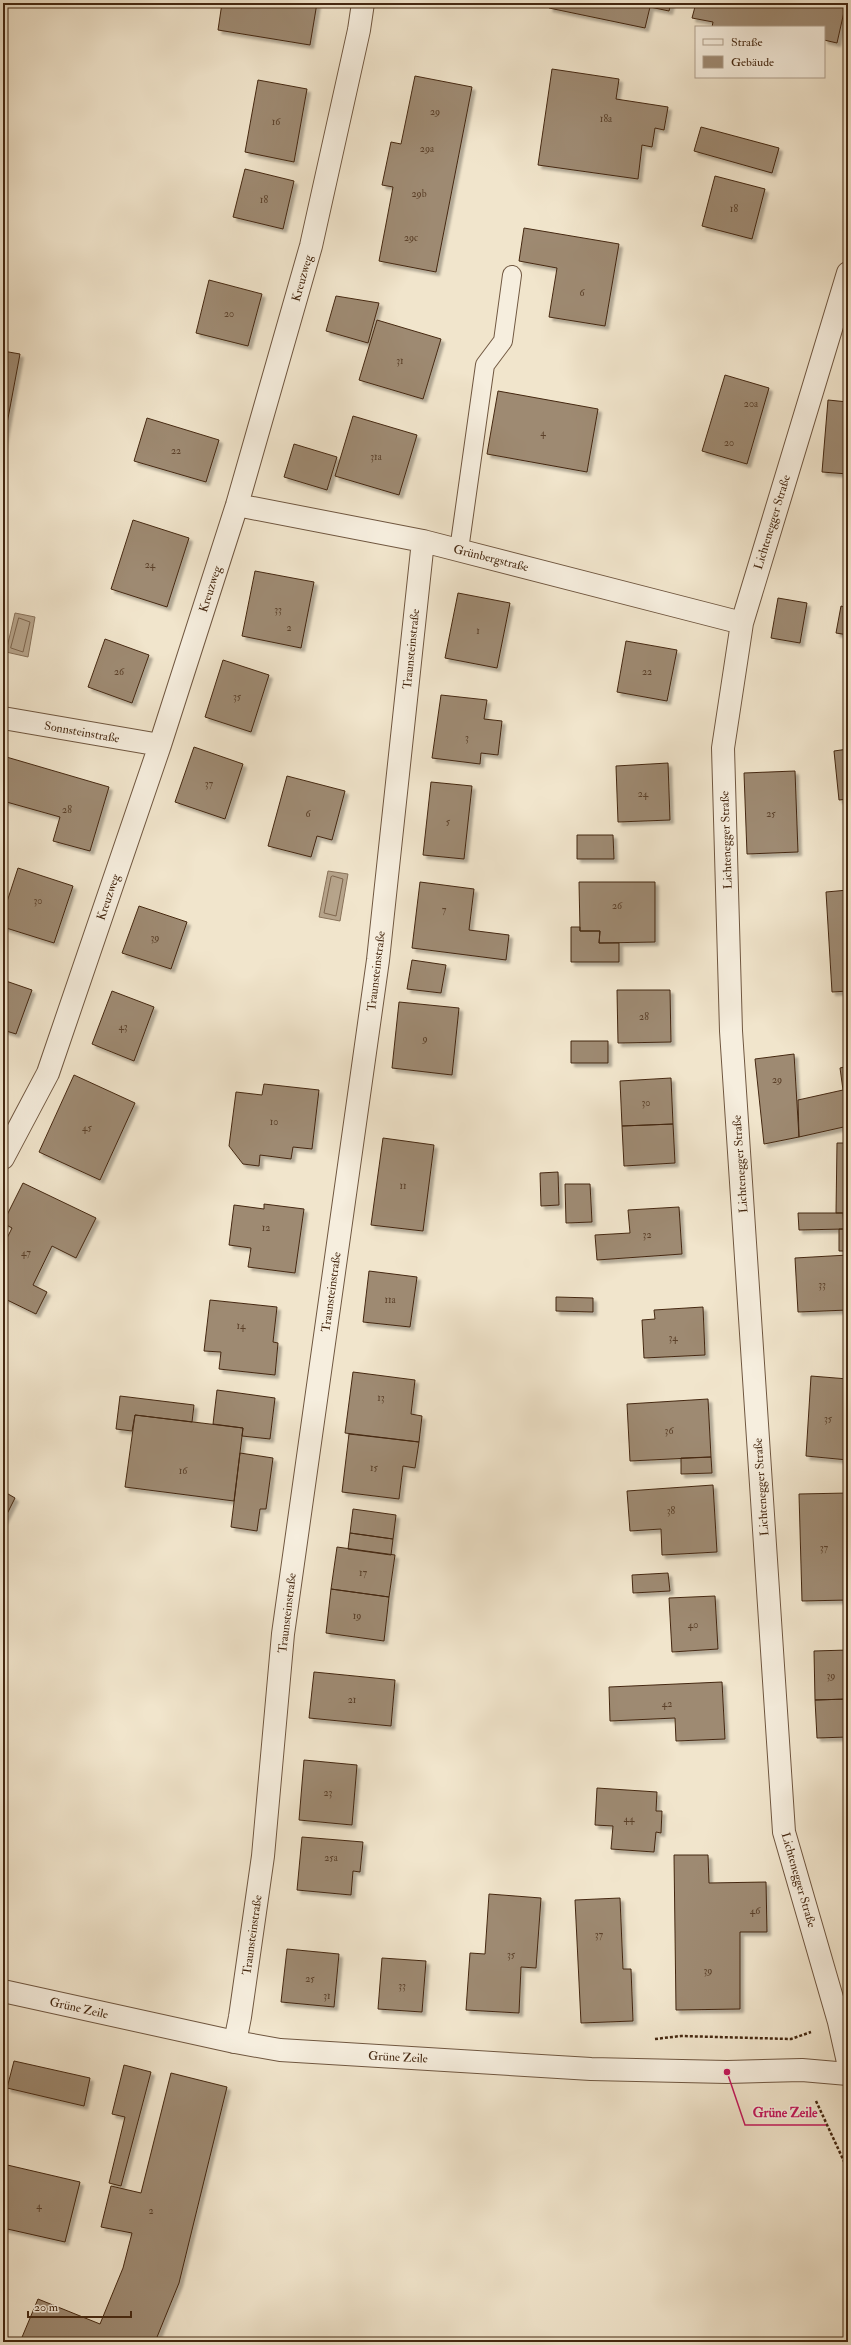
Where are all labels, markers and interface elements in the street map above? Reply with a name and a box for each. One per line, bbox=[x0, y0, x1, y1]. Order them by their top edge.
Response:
legend bbox=[695, 26, 825, 78]
text: Straße bbox=[731, 35, 762, 50]
text: Gebäude bbox=[731, 55, 774, 70]
house number: 29 bbox=[430, 106, 440, 118]
house number: 18a bbox=[600, 113, 613, 125]
house number: 16 bbox=[272, 116, 281, 128]
house number: 29a bbox=[420, 143, 435, 155]
house number: 29b bbox=[411, 188, 427, 200]
house number: 18 bbox=[260, 194, 268, 206]
house number: 18 bbox=[730, 203, 738, 215]
house number: 29c bbox=[404, 232, 418, 244]
street label: Kreuzweg bbox=[289, 252, 317, 303]
house number: 6 bbox=[579, 287, 585, 299]
house number: 20 bbox=[224, 308, 234, 320]
house number: 31 bbox=[396, 355, 404, 367]
house number: 20a bbox=[744, 398, 759, 410]
house number: 4 bbox=[540, 427, 546, 439]
house number: 20 bbox=[724, 437, 734, 449]
house number: 22 bbox=[171, 445, 181, 457]
house number: 31a bbox=[370, 451, 383, 463]
street label: Lichtenegger Straße bbox=[751, 473, 794, 571]
street label: Grünbergstraße bbox=[452, 542, 530, 575]
house number: 24 bbox=[145, 559, 156, 571]
street label: Kreuzweg bbox=[196, 563, 225, 614]
house number: 33 bbox=[274, 604, 282, 616]
street label: Traunsteinstraße bbox=[400, 608, 423, 690]
house number: 2 bbox=[286, 622, 292, 634]
house number: 1 bbox=[476, 625, 480, 637]
house number: 26 bbox=[114, 666, 125, 678]
house number: 22 bbox=[642, 666, 652, 678]
house number: 35 bbox=[233, 691, 242, 703]
street label: Sonnsteinstraße bbox=[43, 718, 121, 746]
house number: 3 bbox=[465, 732, 469, 744]
house number: 37 bbox=[205, 778, 214, 790]
house number: 24 bbox=[638, 788, 649, 800]
street label: Lichtenegger Straße bbox=[717, 791, 736, 889]
house number: 28 bbox=[62, 804, 72, 816]
house number: 6 bbox=[305, 808, 311, 820]
house number: 25 bbox=[766, 808, 776, 820]
house number: 5 bbox=[446, 816, 451, 828]
street label: Kreuzweg bbox=[94, 871, 124, 922]
house number: 30 bbox=[34, 895, 42, 907]
house number: 26 bbox=[612, 900, 623, 912]
house number: 7 bbox=[442, 904, 447, 916]
street label: Traunsteinstraße bbox=[364, 930, 389, 1012]
house number: 39 bbox=[151, 932, 159, 944]
house number: 28 bbox=[639, 1011, 649, 1023]
house number: 43 bbox=[118, 1021, 128, 1033]
house number: 9 bbox=[421, 1033, 428, 1045]
house number: 29 bbox=[772, 1074, 782, 1086]
house number: 30 bbox=[642, 1097, 650, 1109]
street label: Lichtenegger Straße bbox=[730, 1114, 751, 1214]
house number: 10 bbox=[270, 1116, 278, 1128]
house number: 45 bbox=[82, 1122, 92, 1134]
house number: 11 bbox=[399, 1180, 407, 1192]
house number: 12 bbox=[262, 1222, 270, 1234]
house number: 32 bbox=[643, 1229, 651, 1241]
house number: 47 bbox=[21, 1247, 31, 1259]
street label: Traunsteinstraße bbox=[318, 1251, 345, 1333]
house number: 33 bbox=[818, 1279, 826, 1291]
house number: 11a bbox=[384, 1294, 397, 1306]
house number: 14 bbox=[237, 1320, 246, 1332]
house number: 34 bbox=[668, 1332, 678, 1344]
house number: 13 bbox=[377, 1392, 385, 1404]
house number: 35 bbox=[824, 1413, 833, 1425]
house number: 36 bbox=[665, 1425, 674, 1437]
street label: Lichtenegger Straße bbox=[751, 1437, 772, 1537]
house number: 15 bbox=[370, 1462, 379, 1474]
house number: 16 bbox=[179, 1465, 188, 1477]
house number: 38 bbox=[667, 1505, 676, 1517]
house number: 37 bbox=[820, 1542, 829, 1554]
house number: 17 bbox=[359, 1567, 367, 1579]
street label: Traunsteinstraße bbox=[275, 1572, 300, 1654]
house number: 19 bbox=[353, 1610, 361, 1622]
house number: 40 bbox=[688, 1619, 698, 1631]
house number: 39 bbox=[827, 1670, 835, 1682]
house number: 21 bbox=[348, 1694, 357, 1706]
house number: 42 bbox=[662, 1698, 672, 1710]
house number: 23 bbox=[324, 1787, 333, 1799]
house number: 44 bbox=[624, 1813, 635, 1825]
street label: Lichtenegger Straße bbox=[778, 1831, 819, 1929]
house number: 25a bbox=[324, 1852, 339, 1864]
street label: Traunsteinstraße bbox=[239, 1894, 266, 1976]
house number: 46 bbox=[750, 1905, 761, 1917]
house number: 37 bbox=[595, 1929, 604, 1941]
house number: 35 bbox=[507, 1949, 516, 1961]
house number: 39 bbox=[704, 1965, 712, 1977]
house number: 25 bbox=[305, 1973, 315, 1985]
house number: 33 bbox=[398, 1980, 406, 1992]
house number: 31 bbox=[323, 1990, 331, 2002]
street label: Grüne Zeile bbox=[48, 1994, 110, 2023]
street label: Grüne Zeile bbox=[368, 2048, 428, 2067]
callout: Grüne Zeile bbox=[745, 2100, 826, 2125]
text: Grüne Zeile bbox=[753, 2105, 818, 2121]
house number: 4 bbox=[36, 2200, 42, 2212]
house number: 2 bbox=[148, 2205, 154, 2217]
scale bar bbox=[28, 2293, 131, 2319]
text: 20 m bbox=[34, 2300, 59, 2315]

